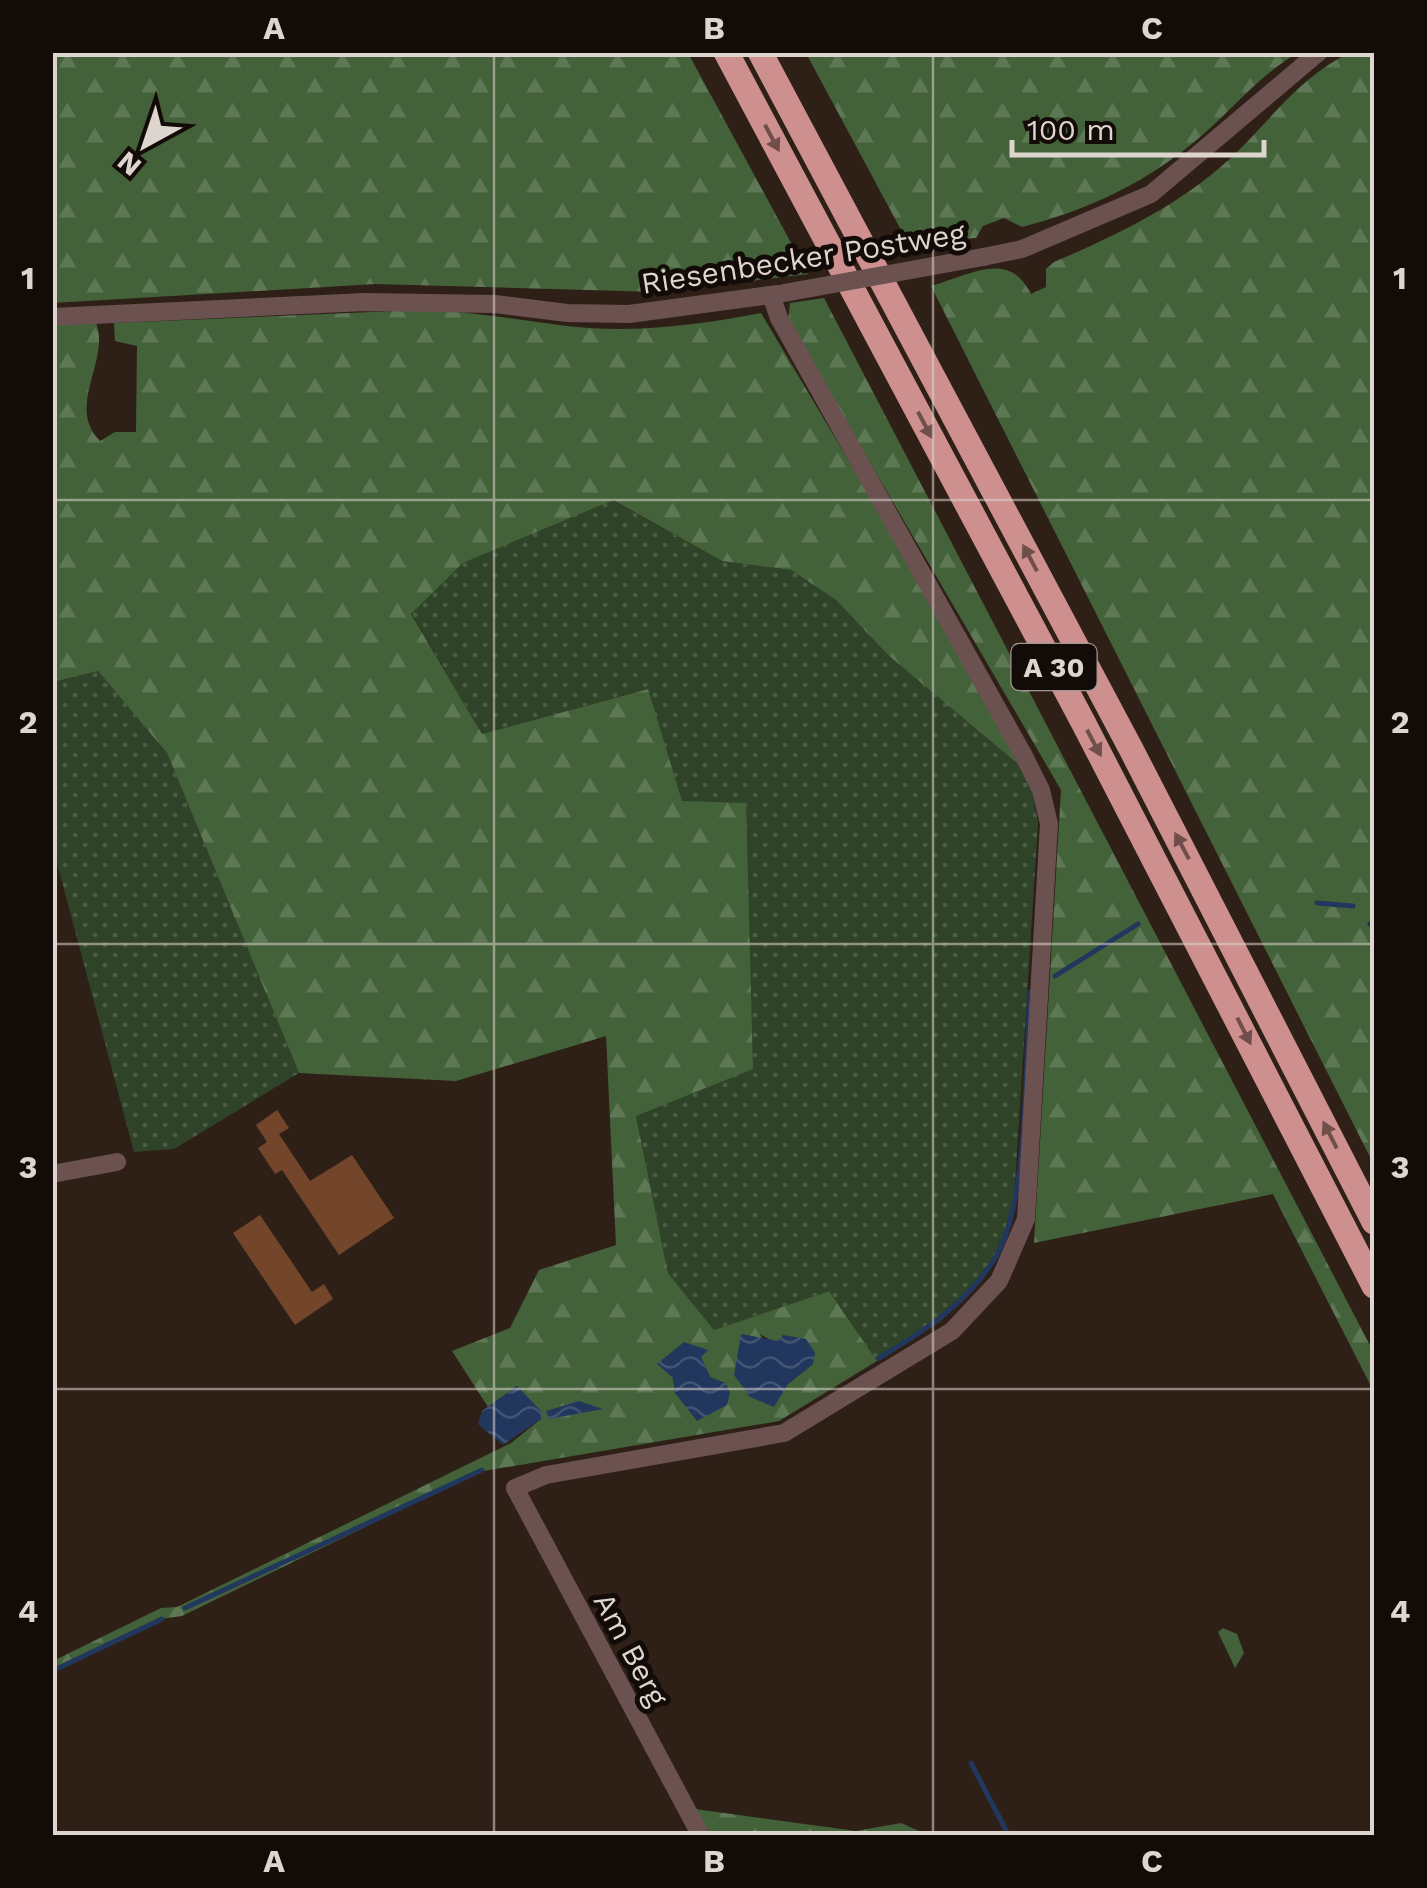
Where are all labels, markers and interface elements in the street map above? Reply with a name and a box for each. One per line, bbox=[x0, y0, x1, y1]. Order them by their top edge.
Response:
text: A bbox=[263, 9, 285, 47]
text: B bbox=[703, 9, 725, 47]
text: C bbox=[1141, 9, 1163, 47]
north arrow bbox=[95, 95, 195, 195]
scale bar bbox=[1012, 95, 1264, 157]
text: 100 m bbox=[1027, 112, 1115, 147]
one-way arrow bbox=[763, 124, 780, 153]
text: N bbox=[111, 144, 148, 183]
street label: Riesenbecker Postweg bbox=[639, 215, 968, 301]
text: 1 bbox=[21, 259, 35, 297]
text: 1 bbox=[1393, 259, 1407, 297]
one-way arrow bbox=[916, 411, 933, 440]
one-way arrow bbox=[1022, 544, 1039, 573]
road number: A 30 bbox=[1012, 644, 1096, 690]
text: 2 bbox=[18, 703, 38, 741]
text: 2 bbox=[1390, 703, 1410, 741]
one-way arrow bbox=[1085, 729, 1102, 758]
one-way arrow bbox=[1174, 831, 1191, 860]
one-way arrow bbox=[1235, 1017, 1252, 1046]
one-way arrow bbox=[1322, 1120, 1339, 1149]
text: 3 bbox=[19, 1148, 37, 1186]
text: 3 bbox=[1391, 1148, 1409, 1186]
street label: Am Berg bbox=[587, 1586, 675, 1712]
text: 4 bbox=[18, 1592, 38, 1630]
text: 4 bbox=[1390, 1592, 1410, 1630]
text: A bbox=[263, 1842, 285, 1880]
text: B bbox=[703, 1842, 725, 1880]
text: C bbox=[1141, 1842, 1163, 1880]

